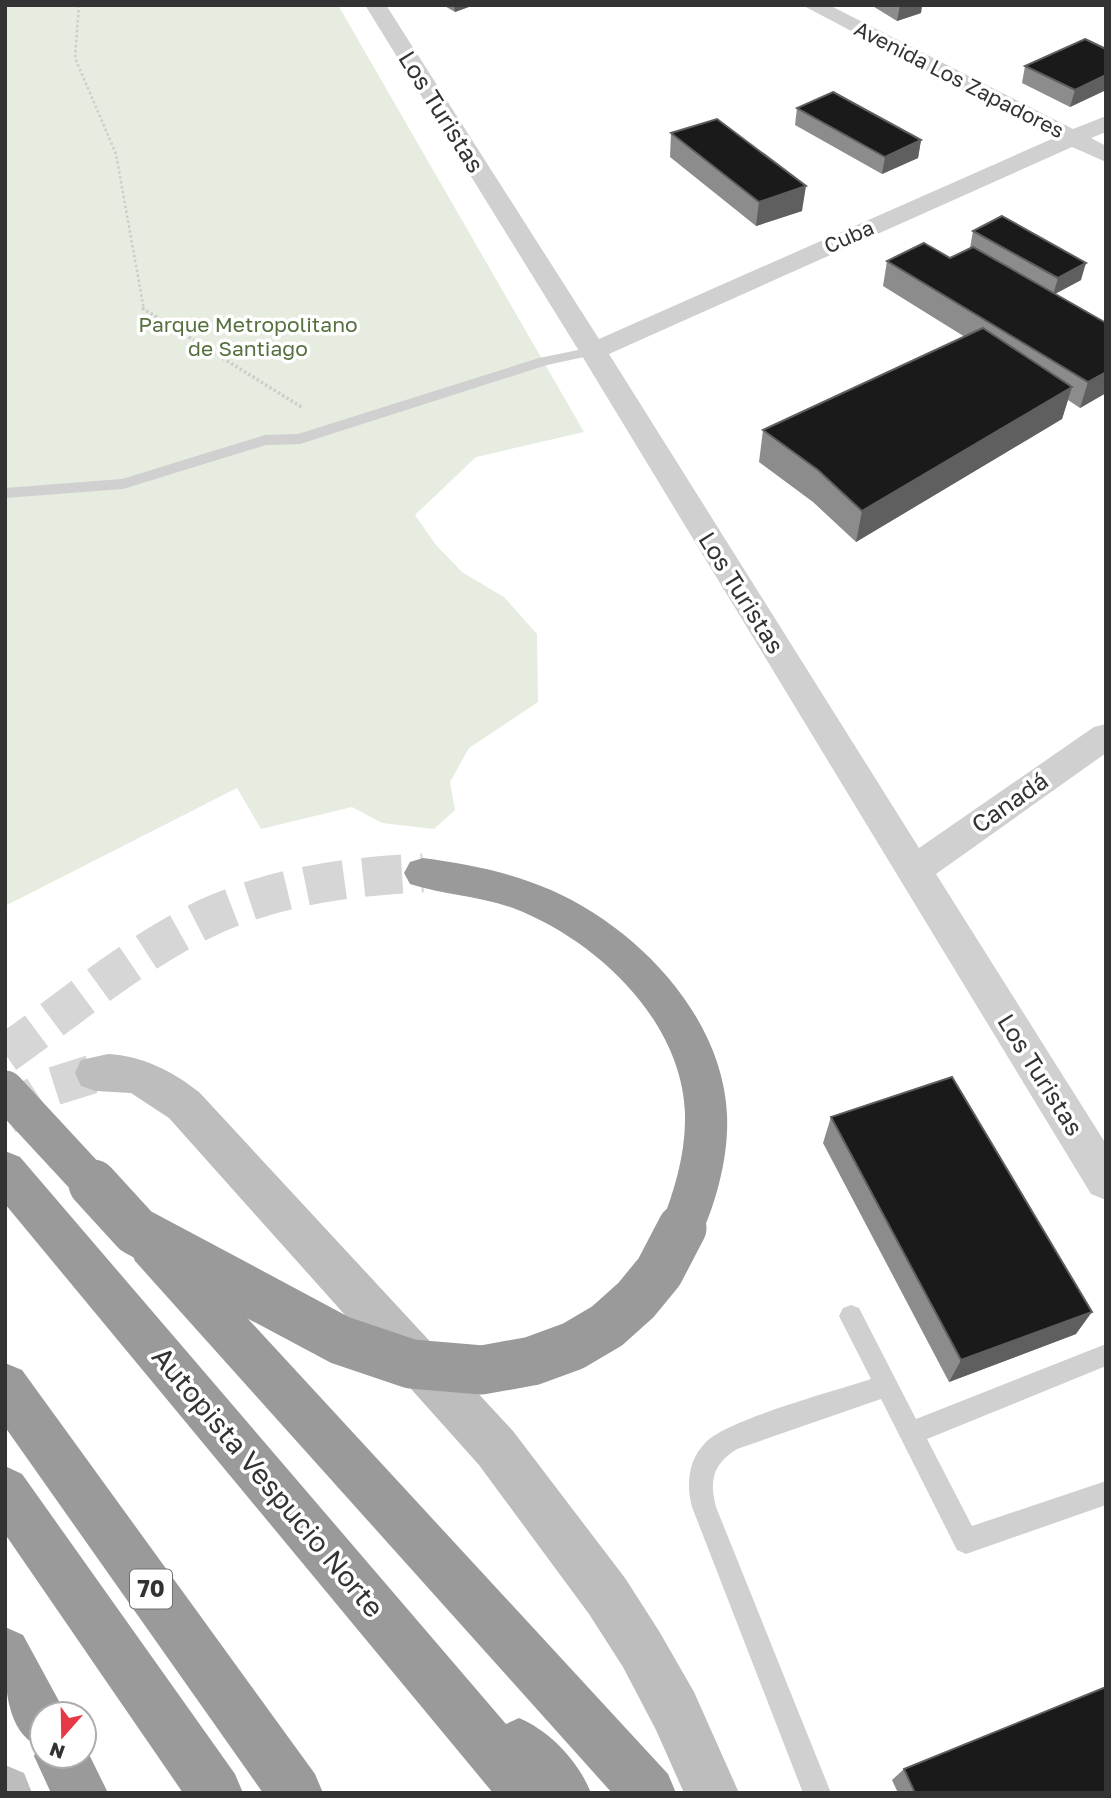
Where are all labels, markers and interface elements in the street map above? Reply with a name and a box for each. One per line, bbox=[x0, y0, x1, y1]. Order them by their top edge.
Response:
street label: Avenida Los Zapadores bbox=[850, 15, 1069, 143]
street label: Los Turistas bbox=[393, 45, 491, 177]
street label: Cuba bbox=[820, 214, 878, 258]
park label: Parque Metropolitano de Santiago bbox=[138, 311, 358, 361]
street label: Los Turistas bbox=[693, 526, 791, 658]
street label: Canadá bbox=[965, 765, 1053, 838]
street label: Los Turistas bbox=[992, 1008, 1090, 1140]
street label: Autopista Vespucio Norte bbox=[146, 1340, 391, 1624]
road number: 70 bbox=[130, 1570, 172, 1608]
north arrow bbox=[28, 1700, 98, 1770]
text: N bbox=[46, 1738, 68, 1765]

